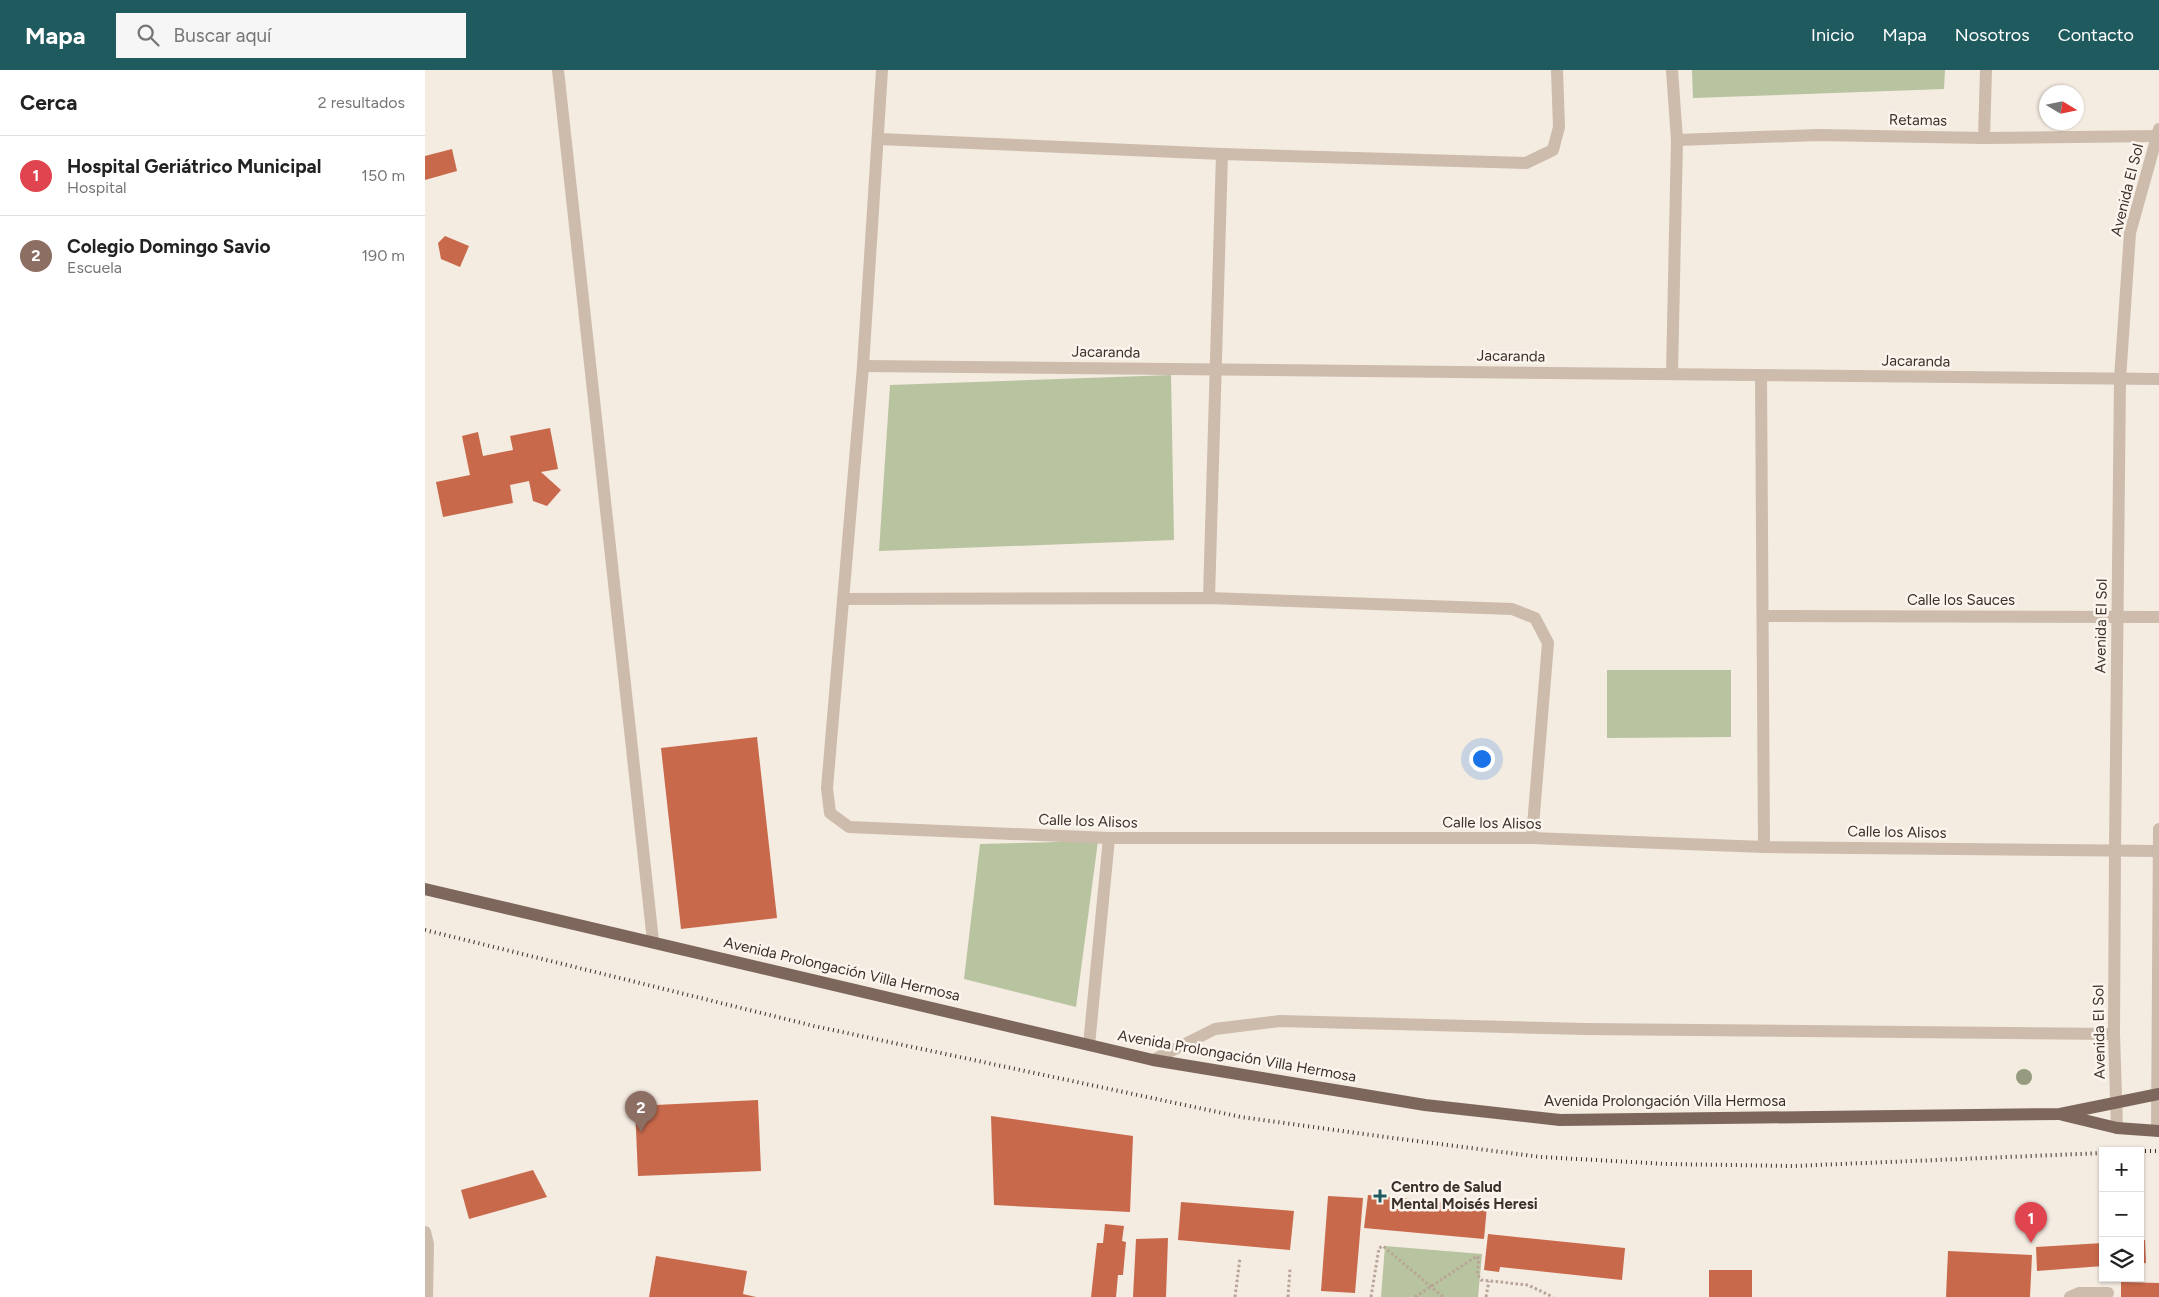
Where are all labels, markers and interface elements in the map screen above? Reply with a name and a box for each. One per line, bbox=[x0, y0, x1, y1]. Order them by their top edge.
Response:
search box bbox=[116, 13, 466, 58]
text: Mapa bbox=[25, 21, 86, 50]
icon: search bbox=[134, 21, 162, 49]
text: Buscar aquí bbox=[174, 24, 271, 47]
text: Inicio bbox=[1811, 24, 1855, 46]
text: Mapa bbox=[1883, 24, 1927, 46]
text: Nosotros bbox=[1955, 24, 2030, 46]
text: Contacto bbox=[2058, 24, 2134, 46]
north arrow bbox=[2039, 85, 2084, 130]
text: Cerca bbox=[20, 90, 77, 115]
text: 2 resultados bbox=[318, 93, 405, 112]
street label: Retamas bbox=[1889, 110, 1947, 130]
street label: Avenida El Sol bbox=[2107, 142, 2147, 238]
text: Hospital Geriátrico Municipal bbox=[67, 155, 321, 178]
text: 1 bbox=[33, 166, 39, 185]
text: 150 m bbox=[361, 166, 405, 185]
text: Hospital bbox=[67, 178, 127, 197]
text: Colegio Domingo Savio bbox=[67, 235, 271, 258]
text: 2 bbox=[31, 246, 41, 265]
text: 190 m bbox=[362, 246, 405, 265]
text: Escuela bbox=[67, 258, 122, 277]
street label: Jacaranda bbox=[1072, 342, 1140, 362]
street label: Jacaranda bbox=[1477, 346, 1545, 366]
street label: Jacaranda bbox=[1882, 351, 1950, 371]
street label: Avenida El Sol bbox=[2091, 578, 2111, 674]
street label: Calle los Sauces bbox=[1907, 591, 2015, 609]
your location bbox=[1469, 746, 1495, 772]
street label: Calle los Alisos bbox=[1038, 810, 1138, 832]
street label: Calle los Alisos bbox=[1442, 813, 1542, 833]
street label: Calle los Alisos bbox=[1847, 822, 1947, 842]
street label: Avenida Prolongación Villa Hermosa bbox=[722, 933, 962, 1005]
street label: Avenida El Sol bbox=[2089, 984, 2109, 1080]
street label: Avenida Prolongación Villa Hermosa bbox=[1116, 1026, 1358, 1086]
pin: 2 bbox=[625, 1091, 657, 1132]
street label: Avenida Prolongación Villa Hermosa bbox=[1544, 1092, 1786, 1110]
map controls bbox=[2099, 1147, 2144, 1282]
button: + bbox=[2099, 1147, 2144, 1192]
place label: Centro de Salud Mental Moisés Heresi bbox=[1391, 1178, 1538, 1213]
marker: Centro de Salud Mental Moisés Heresi bbox=[1373, 1189, 1387, 1203]
button: − bbox=[2099, 1192, 2144, 1237]
pin: 1 bbox=[2015, 1202, 2047, 1243]
button: layers bbox=[2099, 1237, 2144, 1282]

